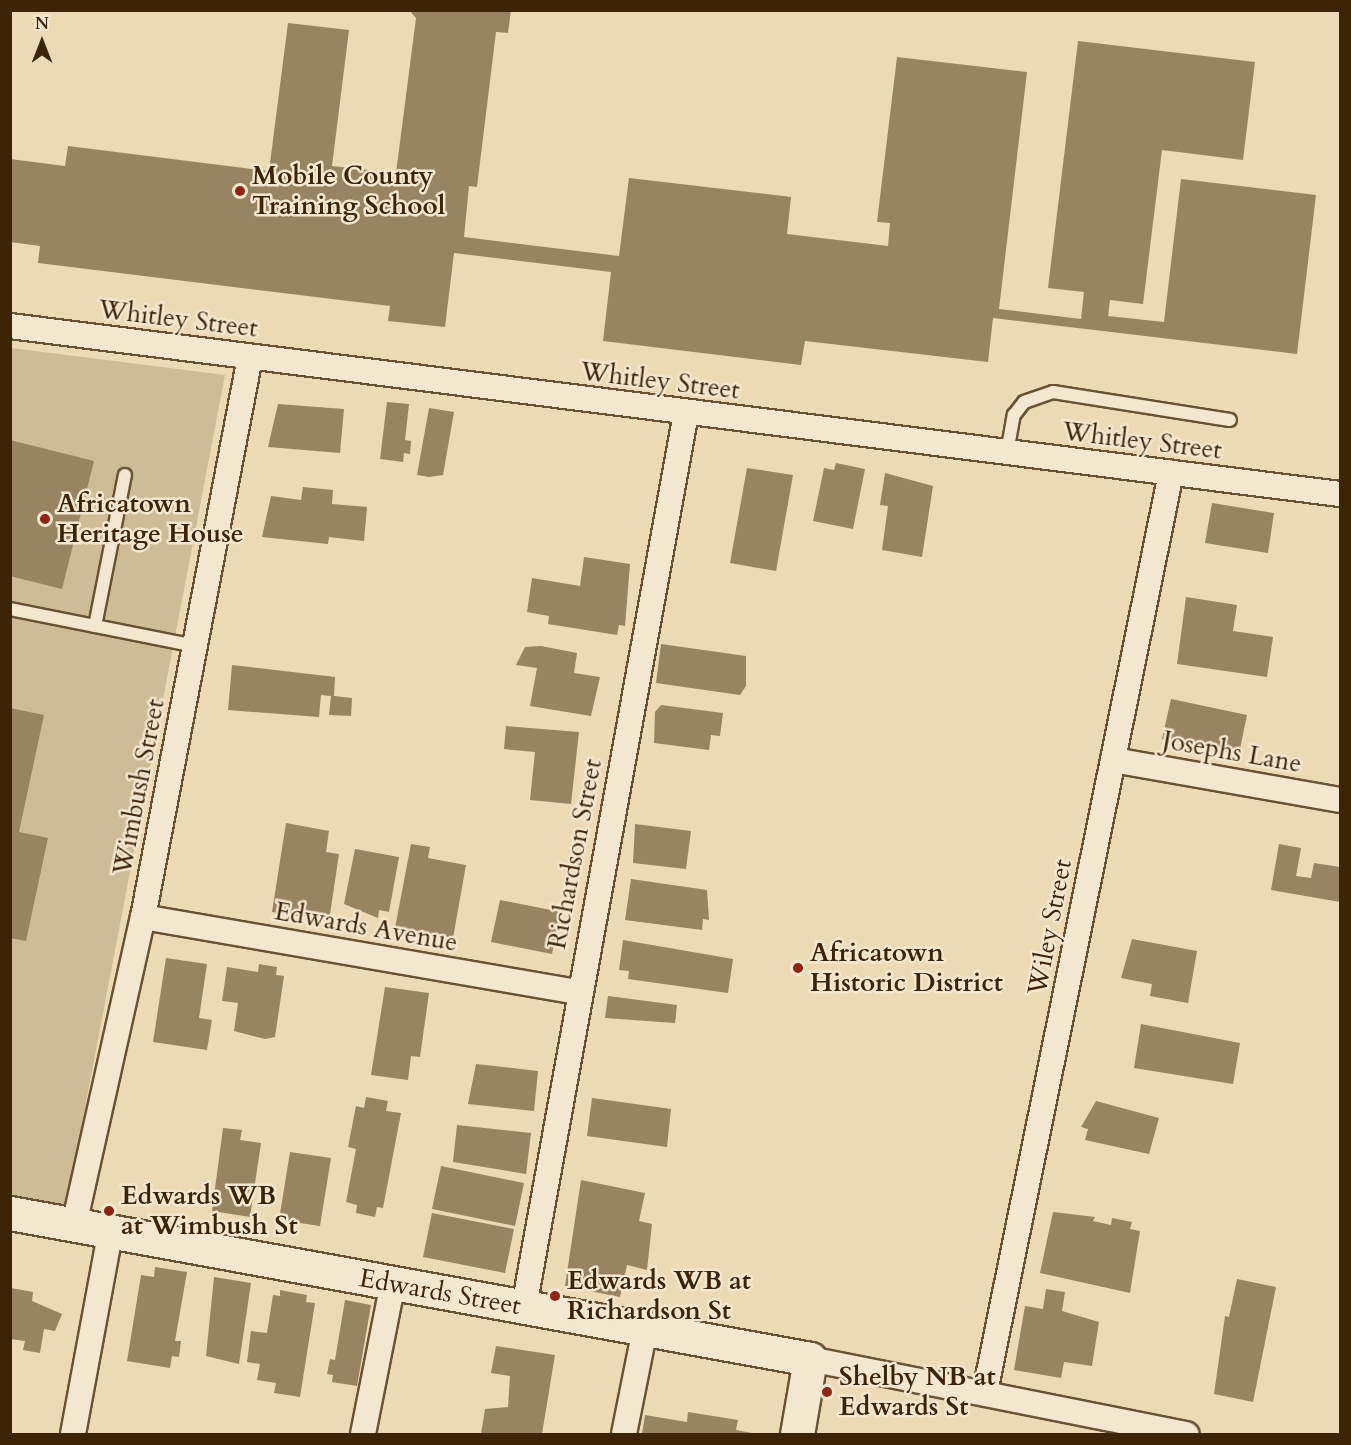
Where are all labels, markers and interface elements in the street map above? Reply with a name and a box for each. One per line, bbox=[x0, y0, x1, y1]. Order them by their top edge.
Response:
north arrow bbox=[12, 12, 72, 72]
text: N bbox=[35, 13, 49, 35]
place label: Mobile County Training School bbox=[252, 160, 445, 222]
marker: Mobile County Training School bbox=[233, 184, 247, 198]
street label: Whitley Street bbox=[97, 294, 259, 344]
street label: Whitley Street bbox=[579, 356, 741, 406]
street label: Whitley Street bbox=[1061, 416, 1223, 466]
place label: Africatown Heritage House bbox=[57, 488, 244, 550]
marker: Africatown Heritage House bbox=[38, 512, 52, 526]
street label: Wimbush Street bbox=[107, 696, 171, 878]
street label: Josephs Lane bbox=[1160, 724, 1304, 780]
street label: Richardson Street bbox=[541, 756, 609, 952]
street label: Wiley Street bbox=[1022, 856, 1078, 998]
street label: Edwards Avenue bbox=[272, 896, 460, 958]
place label: Africatown Historic District bbox=[810, 937, 1003, 999]
marker: Africatown Historic District bbox=[791, 961, 805, 975]
place label: Edwards WB at Wimbush St bbox=[121, 1180, 298, 1242]
marker: Edwards WB at Wimbush St bbox=[102, 1204, 116, 1218]
street label: Edwards Street bbox=[357, 1262, 523, 1322]
place label: Edwards WB at Richardson St bbox=[567, 1265, 751, 1326]
marker: Edwards WB at Richardson St bbox=[548, 1289, 562, 1303]
place label: Shelby NB at Edwards St bbox=[839, 1361, 996, 1422]
marker: Shelby NB at Edwards St bbox=[820, 1385, 834, 1399]

